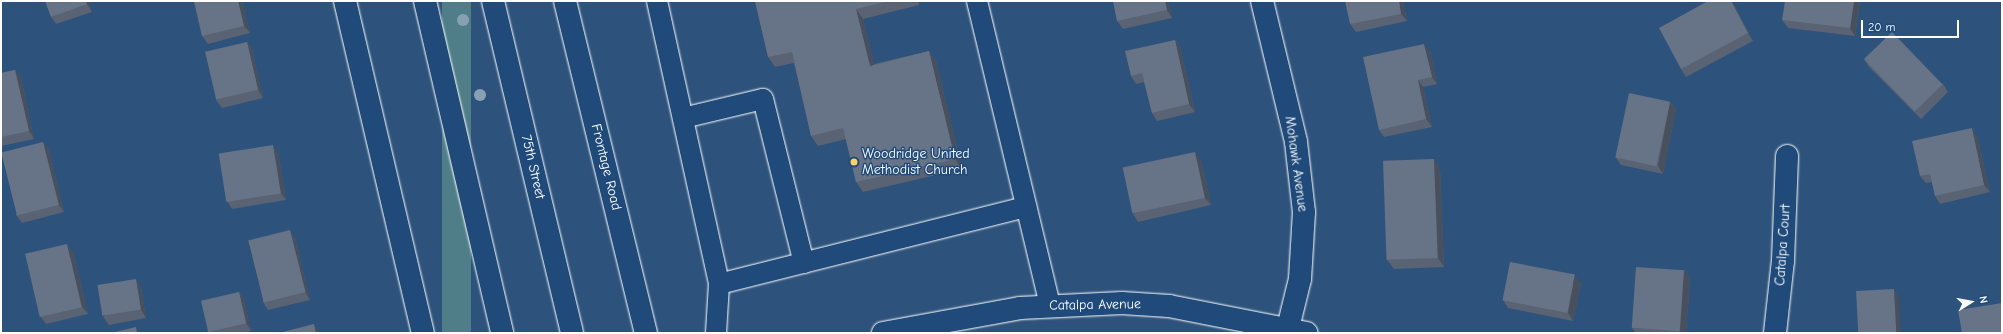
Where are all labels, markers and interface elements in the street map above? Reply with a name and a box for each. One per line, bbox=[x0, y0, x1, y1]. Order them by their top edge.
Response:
scale bar bbox=[1863, 12, 1961, 38]
text: 20 m bbox=[1868, 20, 1896, 34]
street label: Mohawk Avenue bbox=[1281, 115, 1311, 213]
street label: Frontage Road bbox=[587, 122, 625, 212]
street label: 75th Street bbox=[517, 133, 549, 201]
place label: Woodridge United Methodist Church bbox=[862, 146, 970, 178]
marker: Woodridge United Methodist Church bbox=[849, 157, 859, 167]
street label: Catalpa Court bbox=[1772, 204, 1794, 286]
north arrow bbox=[1951, 282, 1991, 322]
text: N bbox=[1976, 295, 1990, 304]
street label: Catalpa Avenue bbox=[1049, 296, 1141, 314]

